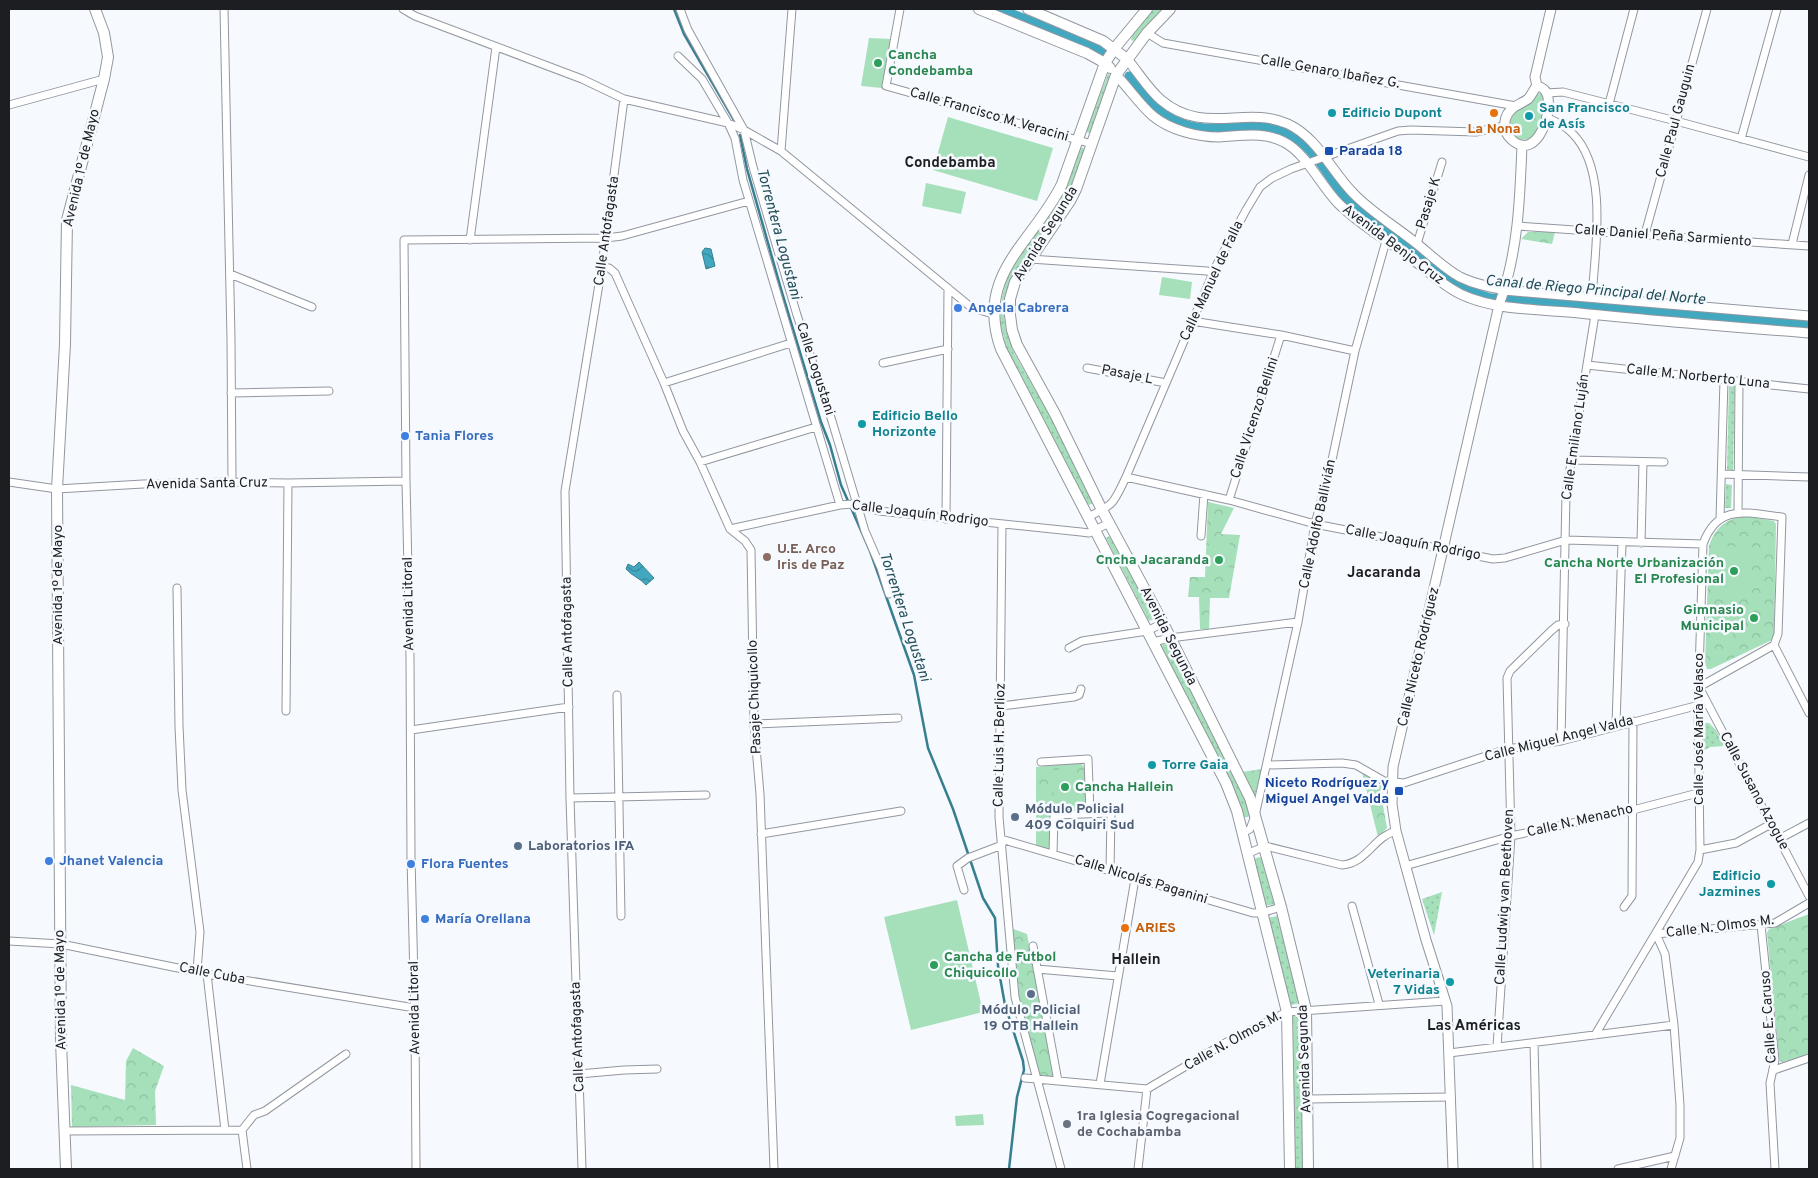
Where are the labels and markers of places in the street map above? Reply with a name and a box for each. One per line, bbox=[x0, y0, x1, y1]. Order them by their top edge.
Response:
place label: Cancha Condebamba bbox=[888, 47, 973, 80]
marker: Cancha Condebamba bbox=[872, 57, 884, 69]
place label: San Francisco de Asís bbox=[1539, 100, 1630, 133]
place label: Edificio Dupont bbox=[1342, 105, 1442, 122]
marker: Edificio Dupont bbox=[1326, 107, 1338, 119]
marker: La Nona bbox=[1488, 107, 1500, 119]
marker: San Francisco de Asís bbox=[1523, 110, 1535, 122]
place label: La Nona bbox=[1467, 121, 1521, 138]
place label: Parada 18 bbox=[1339, 143, 1403, 160]
marker: Parada 18 bbox=[1323, 145, 1335, 157]
place label: Angela Cabrera bbox=[968, 300, 1069, 317]
marker: Angela Cabrera bbox=[952, 302, 964, 314]
place label: Edificio Bello Horizonte bbox=[872, 408, 958, 441]
marker: Edificio Bello Horizonte bbox=[856, 418, 868, 430]
place label: Tania Flores bbox=[415, 428, 494, 445]
marker: Tania Flores bbox=[399, 430, 411, 442]
place label: U.E. Arco Iris de Paz bbox=[777, 541, 845, 574]
marker: U.E. Arco Iris de Paz bbox=[761, 551, 773, 563]
place label: Cncha Jacaranda bbox=[1096, 552, 1209, 569]
marker: Cncha Jacaranda bbox=[1213, 554, 1225, 566]
place label: Cancha Norte Urbanización El Profesional bbox=[1544, 555, 1724, 588]
marker: Cancha Norte Urbanización El Profesional bbox=[1728, 565, 1740, 577]
place label: Gimnasio Municipal bbox=[1681, 602, 1744, 635]
marker: Gimnasio Municipal bbox=[1748, 612, 1760, 624]
place label: Torre Gaia bbox=[1162, 757, 1229, 774]
marker: Torre Gaia bbox=[1146, 759, 1158, 771]
place label: Niceto Rodríguez y Miguel Angel Valda bbox=[1265, 775, 1389, 808]
place label: Cancha Hallein bbox=[1075, 779, 1173, 796]
marker: Cancha Hallein bbox=[1059, 781, 1071, 793]
marker: Niceto Rodríguez y Miguel Angel Valda bbox=[1393, 785, 1405, 797]
place label: Módulo Policial 409 Colquiri Sud bbox=[1025, 801, 1135, 834]
marker: Módulo Policial 409 Colquiri Sud bbox=[1009, 811, 1021, 823]
place label: Laboratorios IFA bbox=[528, 838, 634, 855]
marker: Laboratorios IFA bbox=[512, 840, 524, 852]
place label: Jhanet Valencia bbox=[59, 853, 163, 870]
marker: Jhanet Valencia bbox=[43, 855, 55, 867]
place label: Flora Fuentes bbox=[421, 856, 509, 873]
marker: Flora Fuentes bbox=[405, 858, 417, 870]
place label: Edificio Jazmines bbox=[1699, 868, 1761, 901]
marker: Edificio Jazmines bbox=[1765, 878, 1777, 890]
place label: María Orellana bbox=[435, 911, 531, 928]
marker: María Orellana bbox=[419, 913, 431, 925]
place label: ARIES bbox=[1135, 920, 1176, 937]
marker: ARIES bbox=[1119, 922, 1131, 934]
place label: Cancha de Futbol Chiquicollo bbox=[944, 949, 1056, 982]
marker: Cancha de Futbol Chiquicollo bbox=[928, 959, 940, 971]
place label: Veterinaria 7 Vidas bbox=[1367, 966, 1440, 999]
marker: Veterinaria 7 Vidas bbox=[1444, 976, 1456, 988]
marker: Módulo Policial 19 OTB Hallein bbox=[1025, 988, 1037, 1000]
place label: Módulo Policial 19 OTB Hallein bbox=[981, 1002, 1081, 1035]
place label: 1ra Iglesia Cogregacional de Cochabamba bbox=[1077, 1108, 1240, 1141]
marker: 1ra Iglesia Cogregacional de Cochabamba bbox=[1061, 1118, 1073, 1130]

